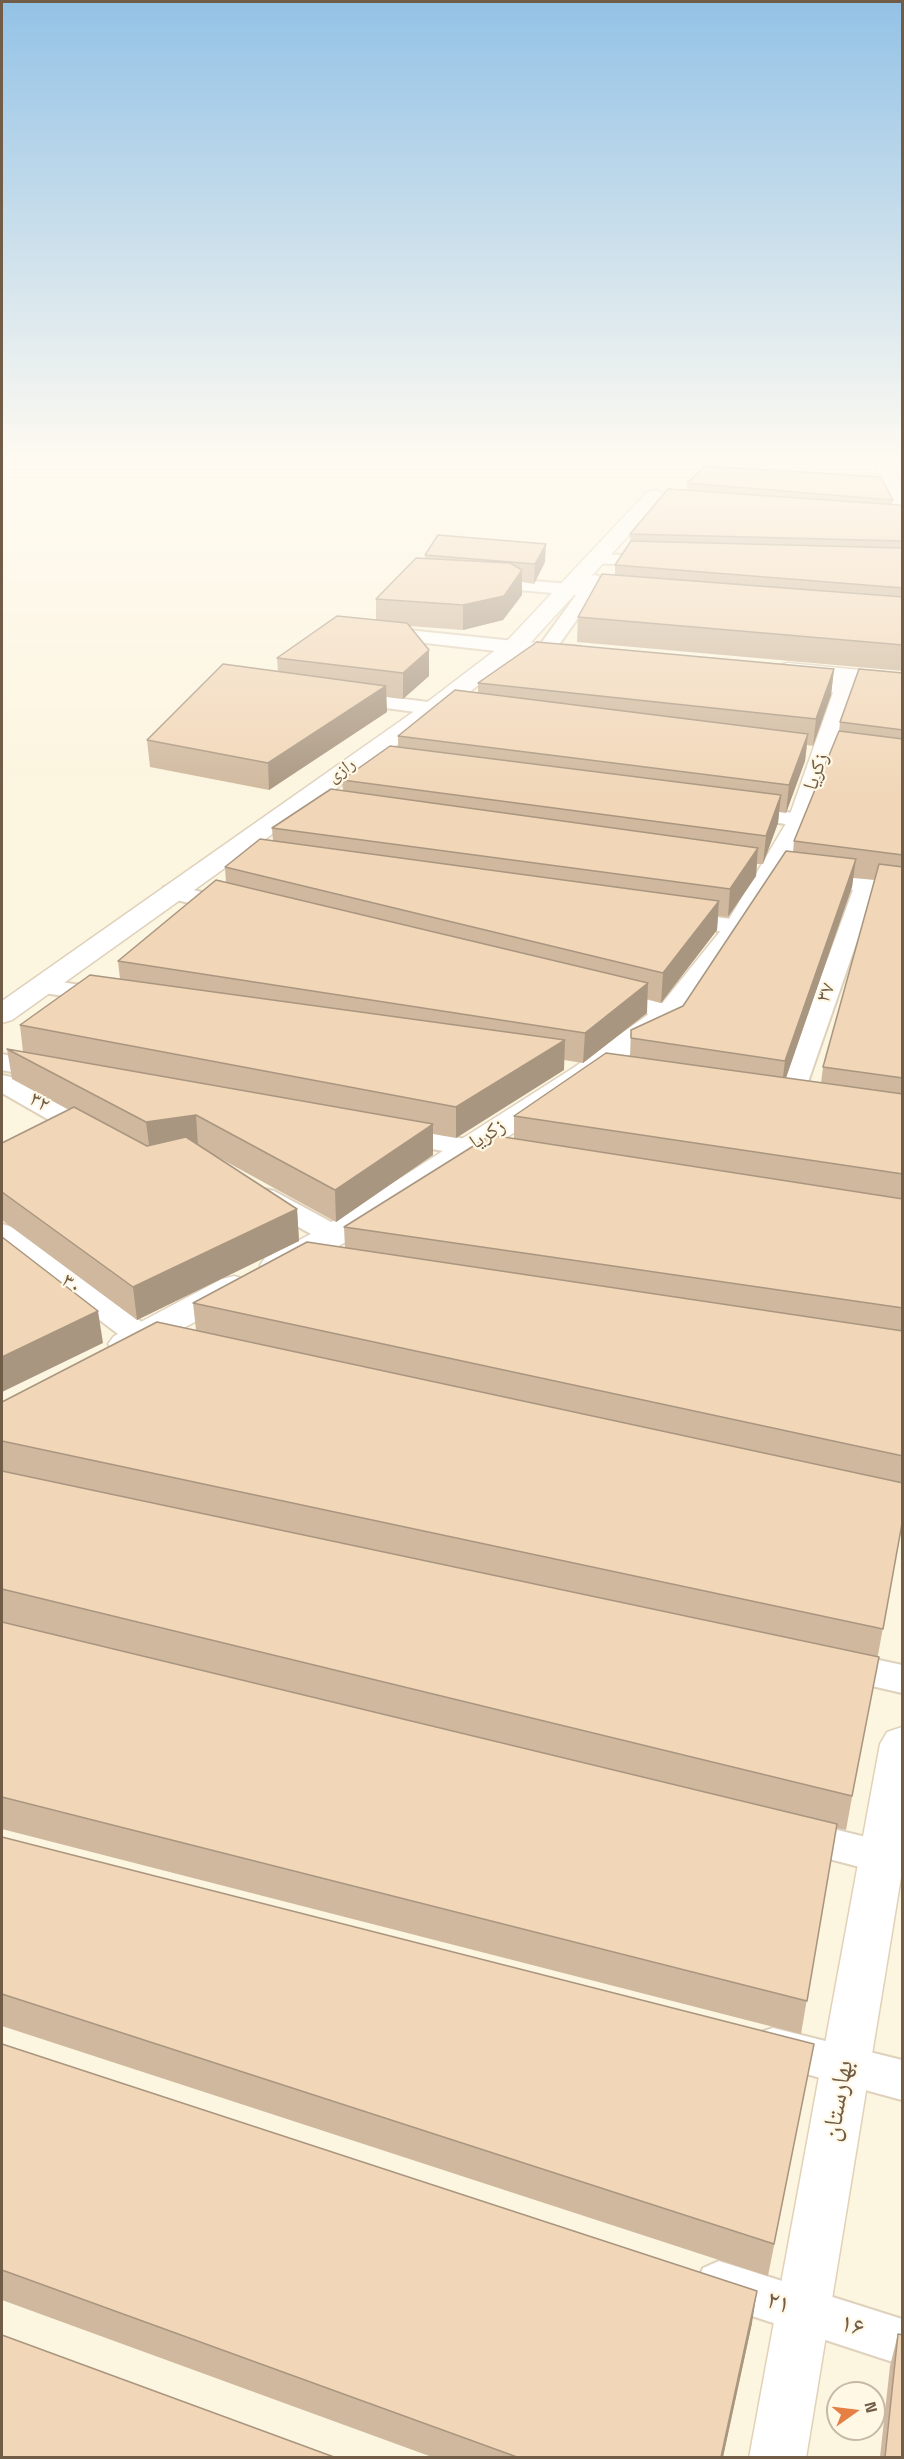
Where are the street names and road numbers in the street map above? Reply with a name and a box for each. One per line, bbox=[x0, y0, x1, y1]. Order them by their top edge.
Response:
street label: زکریا bbox=[799, 750, 835, 794]
street label: رازی bbox=[324, 754, 360, 788]
street label: ۳۷ bbox=[812, 980, 842, 1006]
street label: ۳۲ bbox=[25, 1087, 53, 1119]
street label: زکریا bbox=[465, 1114, 511, 1156]
street label: ۳۰ bbox=[56, 1269, 86, 1301]
street label: بهارستان bbox=[817, 2058, 861, 2144]
street label: ۲۱ bbox=[762, 2286, 794, 2322]
street label: ۱۶ bbox=[836, 2309, 868, 2345]

